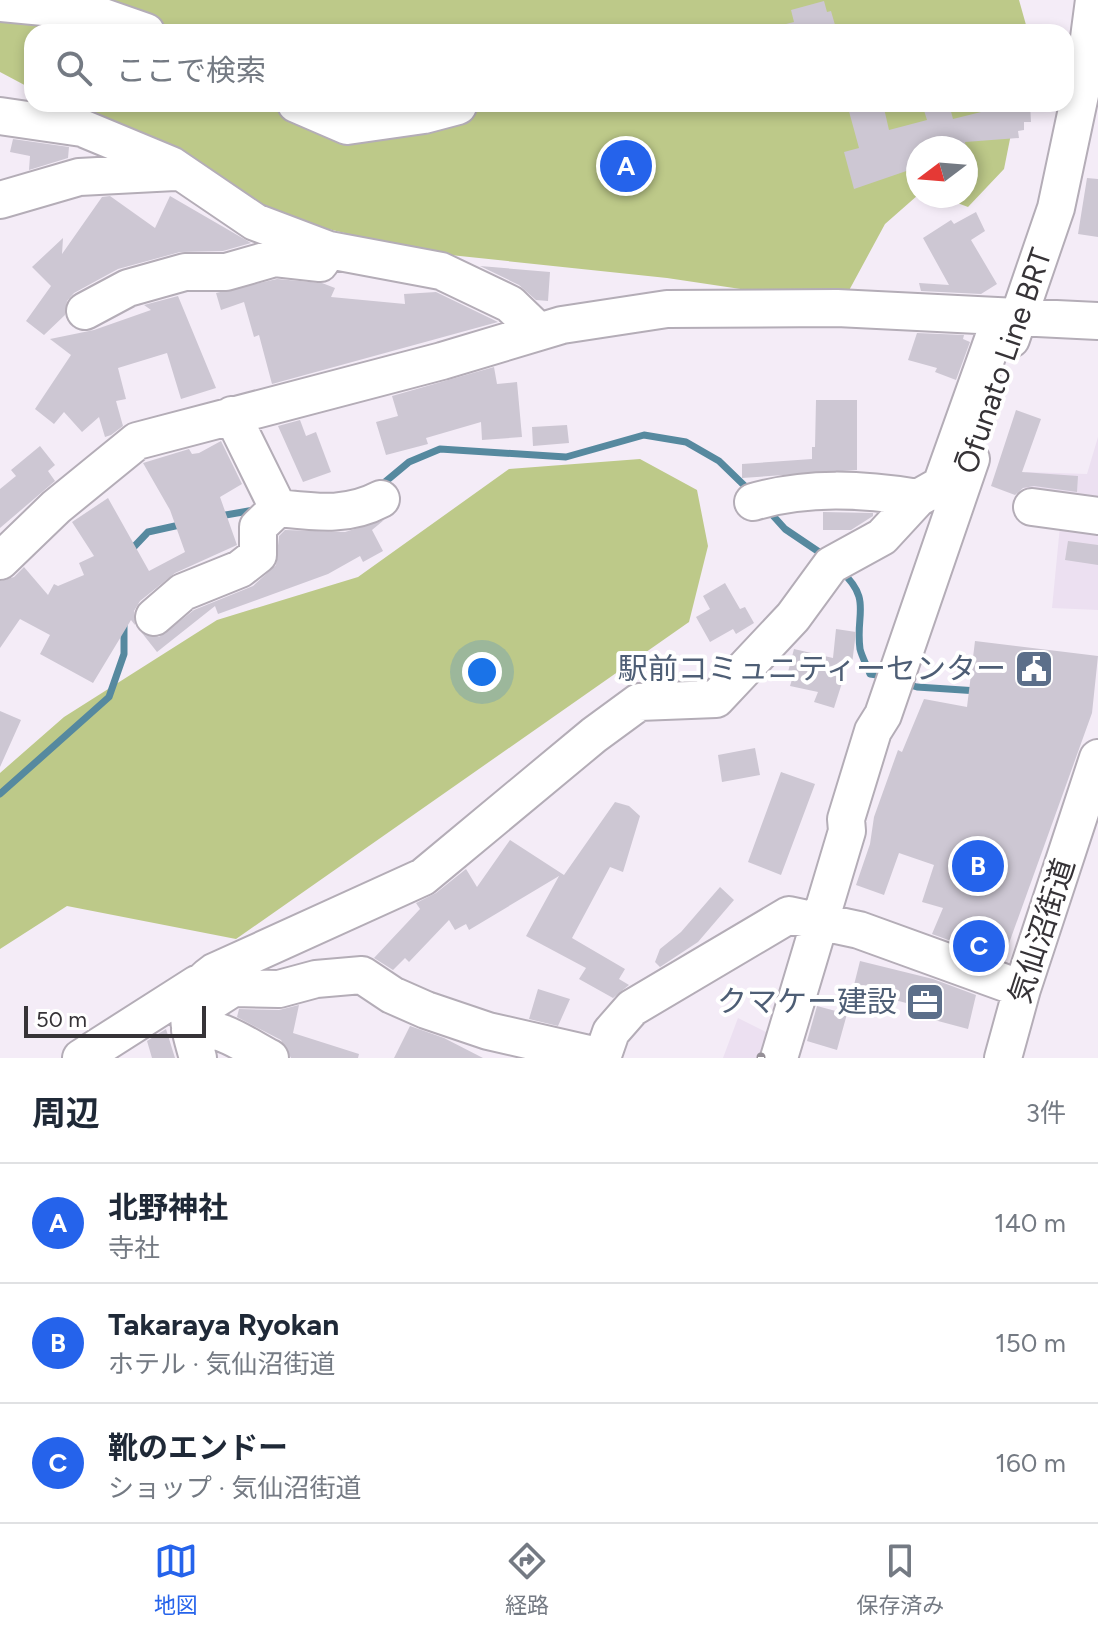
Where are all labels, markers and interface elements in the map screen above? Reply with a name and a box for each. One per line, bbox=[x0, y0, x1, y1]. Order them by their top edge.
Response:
search box bbox=[24, 24, 1074, 112]
icon: search bbox=[52, 46, 96, 90]
text: ここで検索 bbox=[116, 52, 266, 89]
pin: A bbox=[600, 136, 652, 196]
north arrow bbox=[906, 136, 978, 208]
street label: Ōfunato Line BRT bbox=[948, 243, 1060, 478]
public building icon: 駅前コミュニティーセンター bbox=[1013, 648, 1055, 690]
place label: 駅前コミュニティーセンター bbox=[618, 650, 1006, 687]
your location bbox=[462, 652, 502, 692]
pin: B bbox=[952, 836, 1004, 896]
street label: 気仙沼街道 bbox=[1001, 854, 1082, 1008]
pin: C bbox=[953, 916, 1005, 976]
office icon: クマケー建設 bbox=[904, 981, 946, 1023]
place label: クマケー建設 bbox=[717, 983, 897, 1020]
scale bar bbox=[24, 1002, 206, 1038]
text: 50 m bbox=[36, 1006, 87, 1033]
text: 周辺 bbox=[32, 1093, 100, 1134]
text: 3件 bbox=[1026, 1097, 1066, 1129]
text: 北野神社 bbox=[108, 1189, 228, 1226]
text: A bbox=[49, 1207, 67, 1239]
text: 140 m bbox=[994, 1207, 1066, 1239]
text: 寺社 bbox=[108, 1232, 160, 1264]
text: Takaraya Ryokan bbox=[108, 1306, 339, 1343]
text: B bbox=[50, 1327, 66, 1359]
text: 150 m bbox=[995, 1327, 1066, 1359]
text: ホテル · 気仙沼街道 bbox=[108, 1348, 335, 1380]
text: 靴のエンドー bbox=[108, 1429, 288, 1466]
text: C bbox=[49, 1447, 67, 1479]
text: 160 m bbox=[995, 1447, 1066, 1479]
text: ショップ · 気仙沼街道 bbox=[108, 1472, 361, 1504]
tab: 地図 bbox=[154, 1539, 198, 1619]
tab: 経路 bbox=[505, 1539, 549, 1619]
tab: 保存済み bbox=[856, 1539, 944, 1619]

